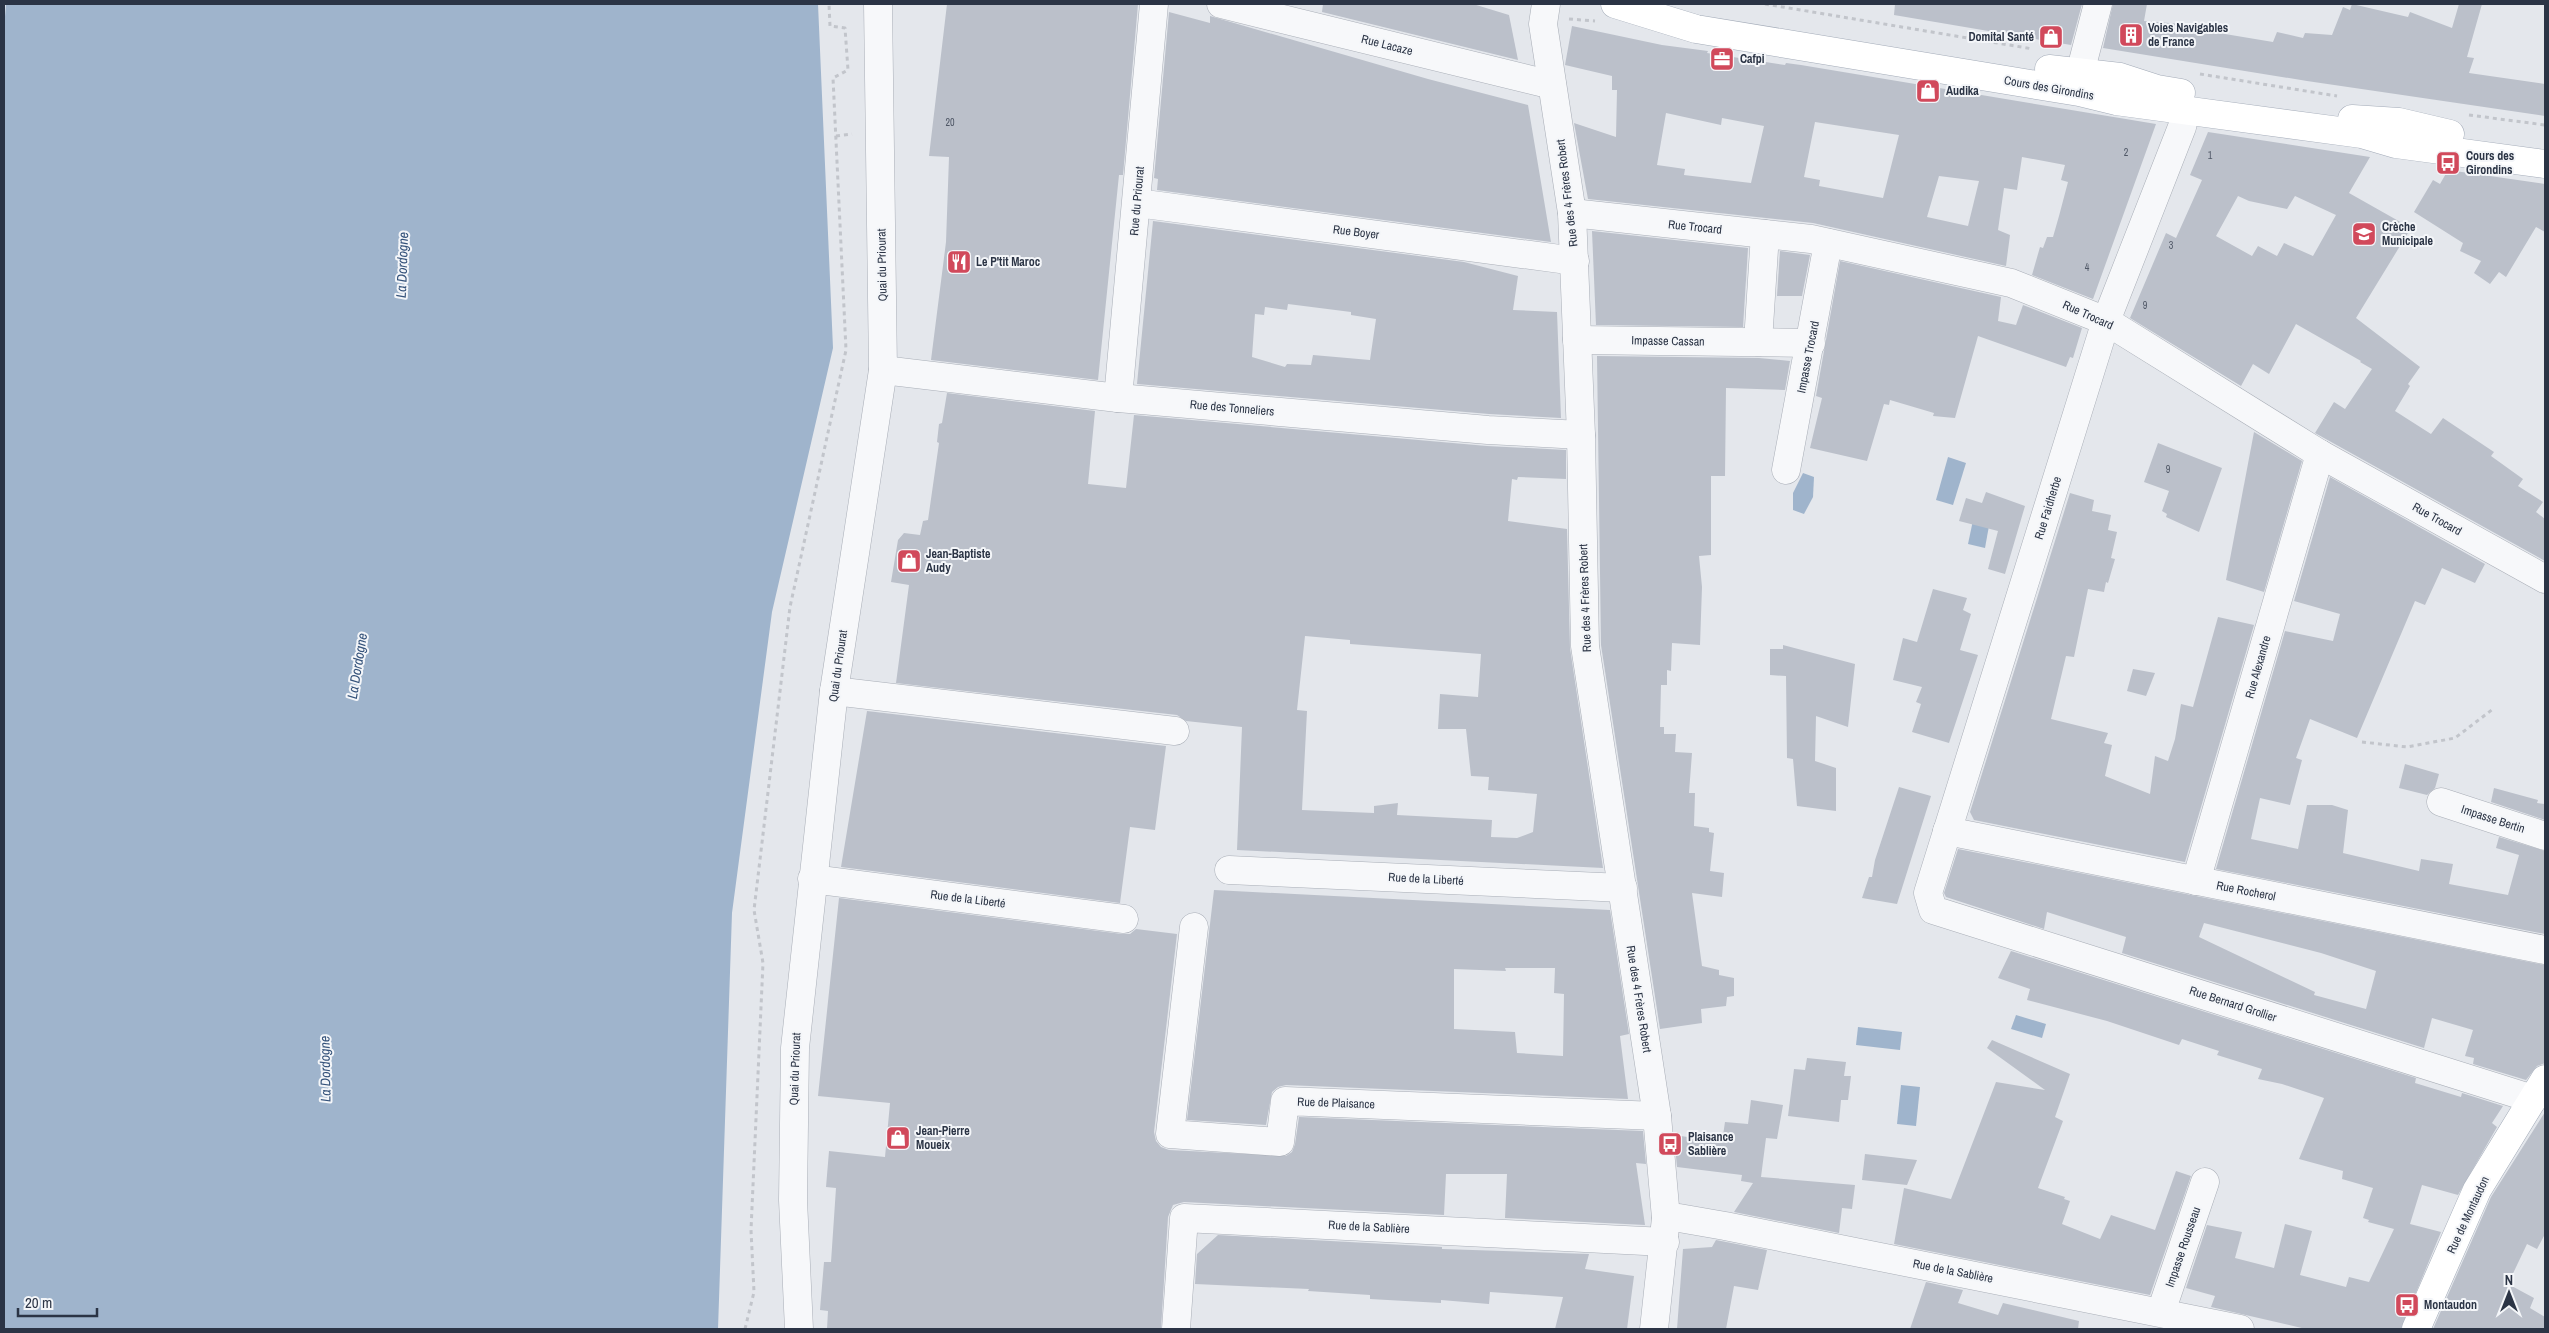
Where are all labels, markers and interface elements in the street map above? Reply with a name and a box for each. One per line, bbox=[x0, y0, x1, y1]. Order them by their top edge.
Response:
place label: Voies Navigables de France bbox=[2148, 20, 2229, 50]
building icon: Voies Navigables de France bbox=[2118, 22, 2144, 48]
shop icon: Domital Santé bbox=[2038, 24, 2064, 50]
place label: Domital Santé bbox=[1968, 29, 2035, 45]
street label: Rue Lacaze bbox=[1360, 31, 1414, 59]
office icon: Cafpi bbox=[1709, 46, 1735, 72]
place label: Cafpi bbox=[1740, 51, 1765, 67]
street label: Cours des Girondins bbox=[2003, 72, 2095, 104]
shop icon: Audika bbox=[1915, 78, 1941, 104]
place label: Audika bbox=[1946, 83, 1979, 99]
house number: 20 bbox=[945, 116, 955, 129]
street label: Rue des 4 Frères Robert bbox=[1552, 138, 1582, 248]
house number: 2 bbox=[2124, 146, 2129, 159]
place label: Cours des Girondins bbox=[2466, 148, 2515, 178]
house number: 1 bbox=[2208, 149, 2213, 162]
bus stop icon: Cours des Girondins bbox=[2435, 150, 2461, 176]
street label: Rue du Priourat bbox=[1126, 165, 1148, 236]
street label: Rue Trocard bbox=[1667, 216, 1723, 238]
place label: Crèche Municipale bbox=[2382, 219, 2433, 249]
street label: Rue Boyer bbox=[1332, 221, 1381, 243]
school or university icon: Crèche Municipale bbox=[2351, 221, 2377, 247]
street label: Quai du Priourat bbox=[873, 228, 891, 302]
water label: La Dordogne bbox=[392, 232, 412, 298]
house number: 3 bbox=[2169, 239, 2174, 252]
restaurant icon: Le P'tit Maroc bbox=[946, 249, 972, 275]
place label: Le P'tit Maroc bbox=[976, 254, 1041, 270]
house number: 4 bbox=[2085, 261, 2090, 274]
street label: Rue Trocard bbox=[2060, 297, 2116, 333]
house number: 9 bbox=[2143, 299, 2148, 312]
street label: Impasse Trocard bbox=[1793, 319, 1823, 395]
street label: Impasse Cassan bbox=[1631, 332, 1705, 350]
street label: Rue des Tonneliers bbox=[1189, 396, 1275, 420]
house number: 9 bbox=[2166, 463, 2171, 476]
street label: Rue Faidherbe bbox=[2031, 474, 2065, 542]
street label: Rue Trocard bbox=[2409, 499, 2465, 539]
street label: Rue des 4 Frères Robert bbox=[1575, 543, 1595, 652]
place label: Jean-Baptiste Audy bbox=[926, 546, 991, 576]
shop icon: Jean-Baptiste Audy bbox=[896, 548, 922, 574]
street label: Quai du Priourat bbox=[825, 629, 851, 703]
water label: La Dordogne bbox=[343, 632, 371, 700]
street label: Rue Alexandre bbox=[2241, 634, 2275, 700]
street label: Impasse Bertin bbox=[2459, 801, 2527, 837]
street label: Rue de la Liberté bbox=[1388, 869, 1464, 889]
street label: Rue Rocherol bbox=[2215, 877, 2277, 905]
street label: Rue de la Liberté bbox=[930, 886, 1006, 912]
street label: Rue des 4 Frères Robert bbox=[1623, 944, 1655, 1054]
street label: Rue Bernard Grollier bbox=[2187, 982, 2279, 1026]
street label: Quai du Priourat bbox=[786, 1032, 804, 1106]
water label: La Dordogne bbox=[315, 1036, 335, 1102]
street label: Rue de Plaisance bbox=[1297, 1094, 1375, 1112]
place label: Jean-Pierre Moueix bbox=[916, 1123, 970, 1153]
shop icon: Jean-Pierre Moueix bbox=[885, 1125, 911, 1151]
place label: Plaisance Sablière bbox=[1688, 1129, 1734, 1159]
bus stop icon: Plaisance Sablière bbox=[1657, 1131, 1683, 1157]
street label: Rue de Montaudon bbox=[2443, 1174, 2493, 1256]
street label: Impasse Rousseau bbox=[2162, 1205, 2204, 1289]
street label: Rue de la Sablière bbox=[1328, 1217, 1410, 1237]
street label: Rue de la Sablière bbox=[1911, 1255, 1995, 1287]
north arrow bbox=[2484, 1268, 2534, 1318]
text: N bbox=[2505, 1271, 2513, 1289]
scale bar bbox=[18, 1286, 96, 1318]
text: 20 m bbox=[25, 1292, 52, 1313]
bus stop icon: Montaudon bbox=[2394, 1292, 2420, 1318]
place label: Montaudon bbox=[2424, 1297, 2477, 1313]

